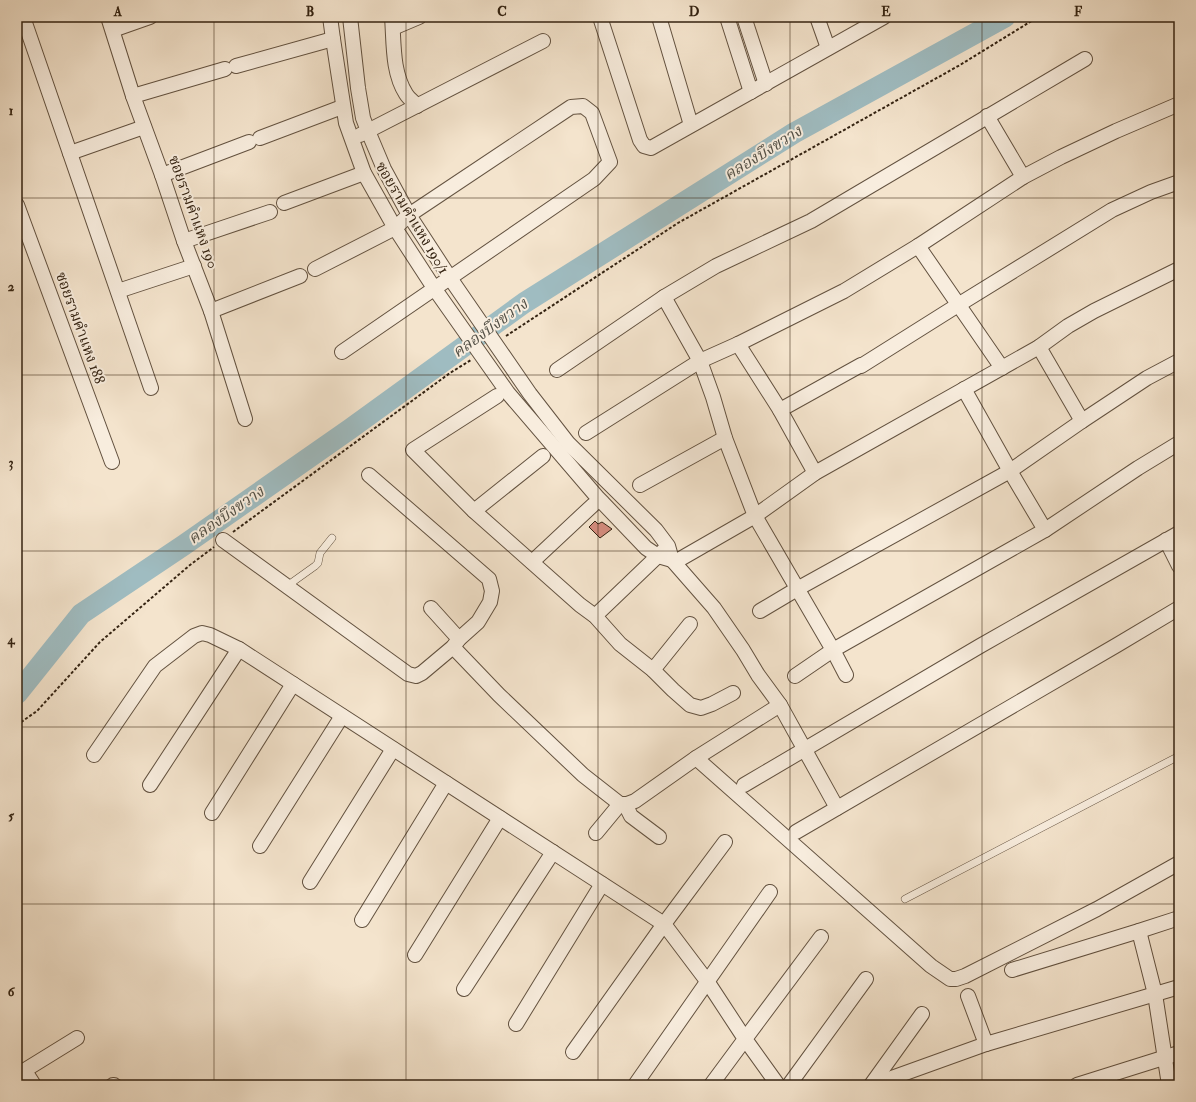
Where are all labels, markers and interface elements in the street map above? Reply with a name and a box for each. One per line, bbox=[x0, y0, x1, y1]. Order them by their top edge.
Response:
text: A bbox=[113, 4, 123, 20]
text: B bbox=[306, 4, 314, 20]
text: C bbox=[497, 4, 507, 20]
text: D bbox=[689, 4, 700, 20]
text: E bbox=[881, 4, 891, 20]
text: F bbox=[1074, 4, 1083, 20]
text: 1 bbox=[9, 103, 14, 119]
water label: คลองบึงขวาง bbox=[720, 121, 807, 185]
street label: ซอยรามคำแหง 190 bbox=[164, 153, 222, 271]
street label: ซอยรามคำแหง 190/1 bbox=[371, 158, 453, 278]
street label: ซอยรามคำแหง 188 bbox=[51, 269, 109, 387]
text: 2 bbox=[8, 279, 15, 295]
water label: คลองบึงขวาง bbox=[448, 293, 532, 362]
text: 3 bbox=[9, 455, 14, 471]
water label: คลองบึงขวาง bbox=[184, 481, 269, 548]
text: 4 bbox=[6, 632, 15, 648]
text: 5 bbox=[8, 808, 14, 824]
text: 6 bbox=[8, 984, 16, 1000]

